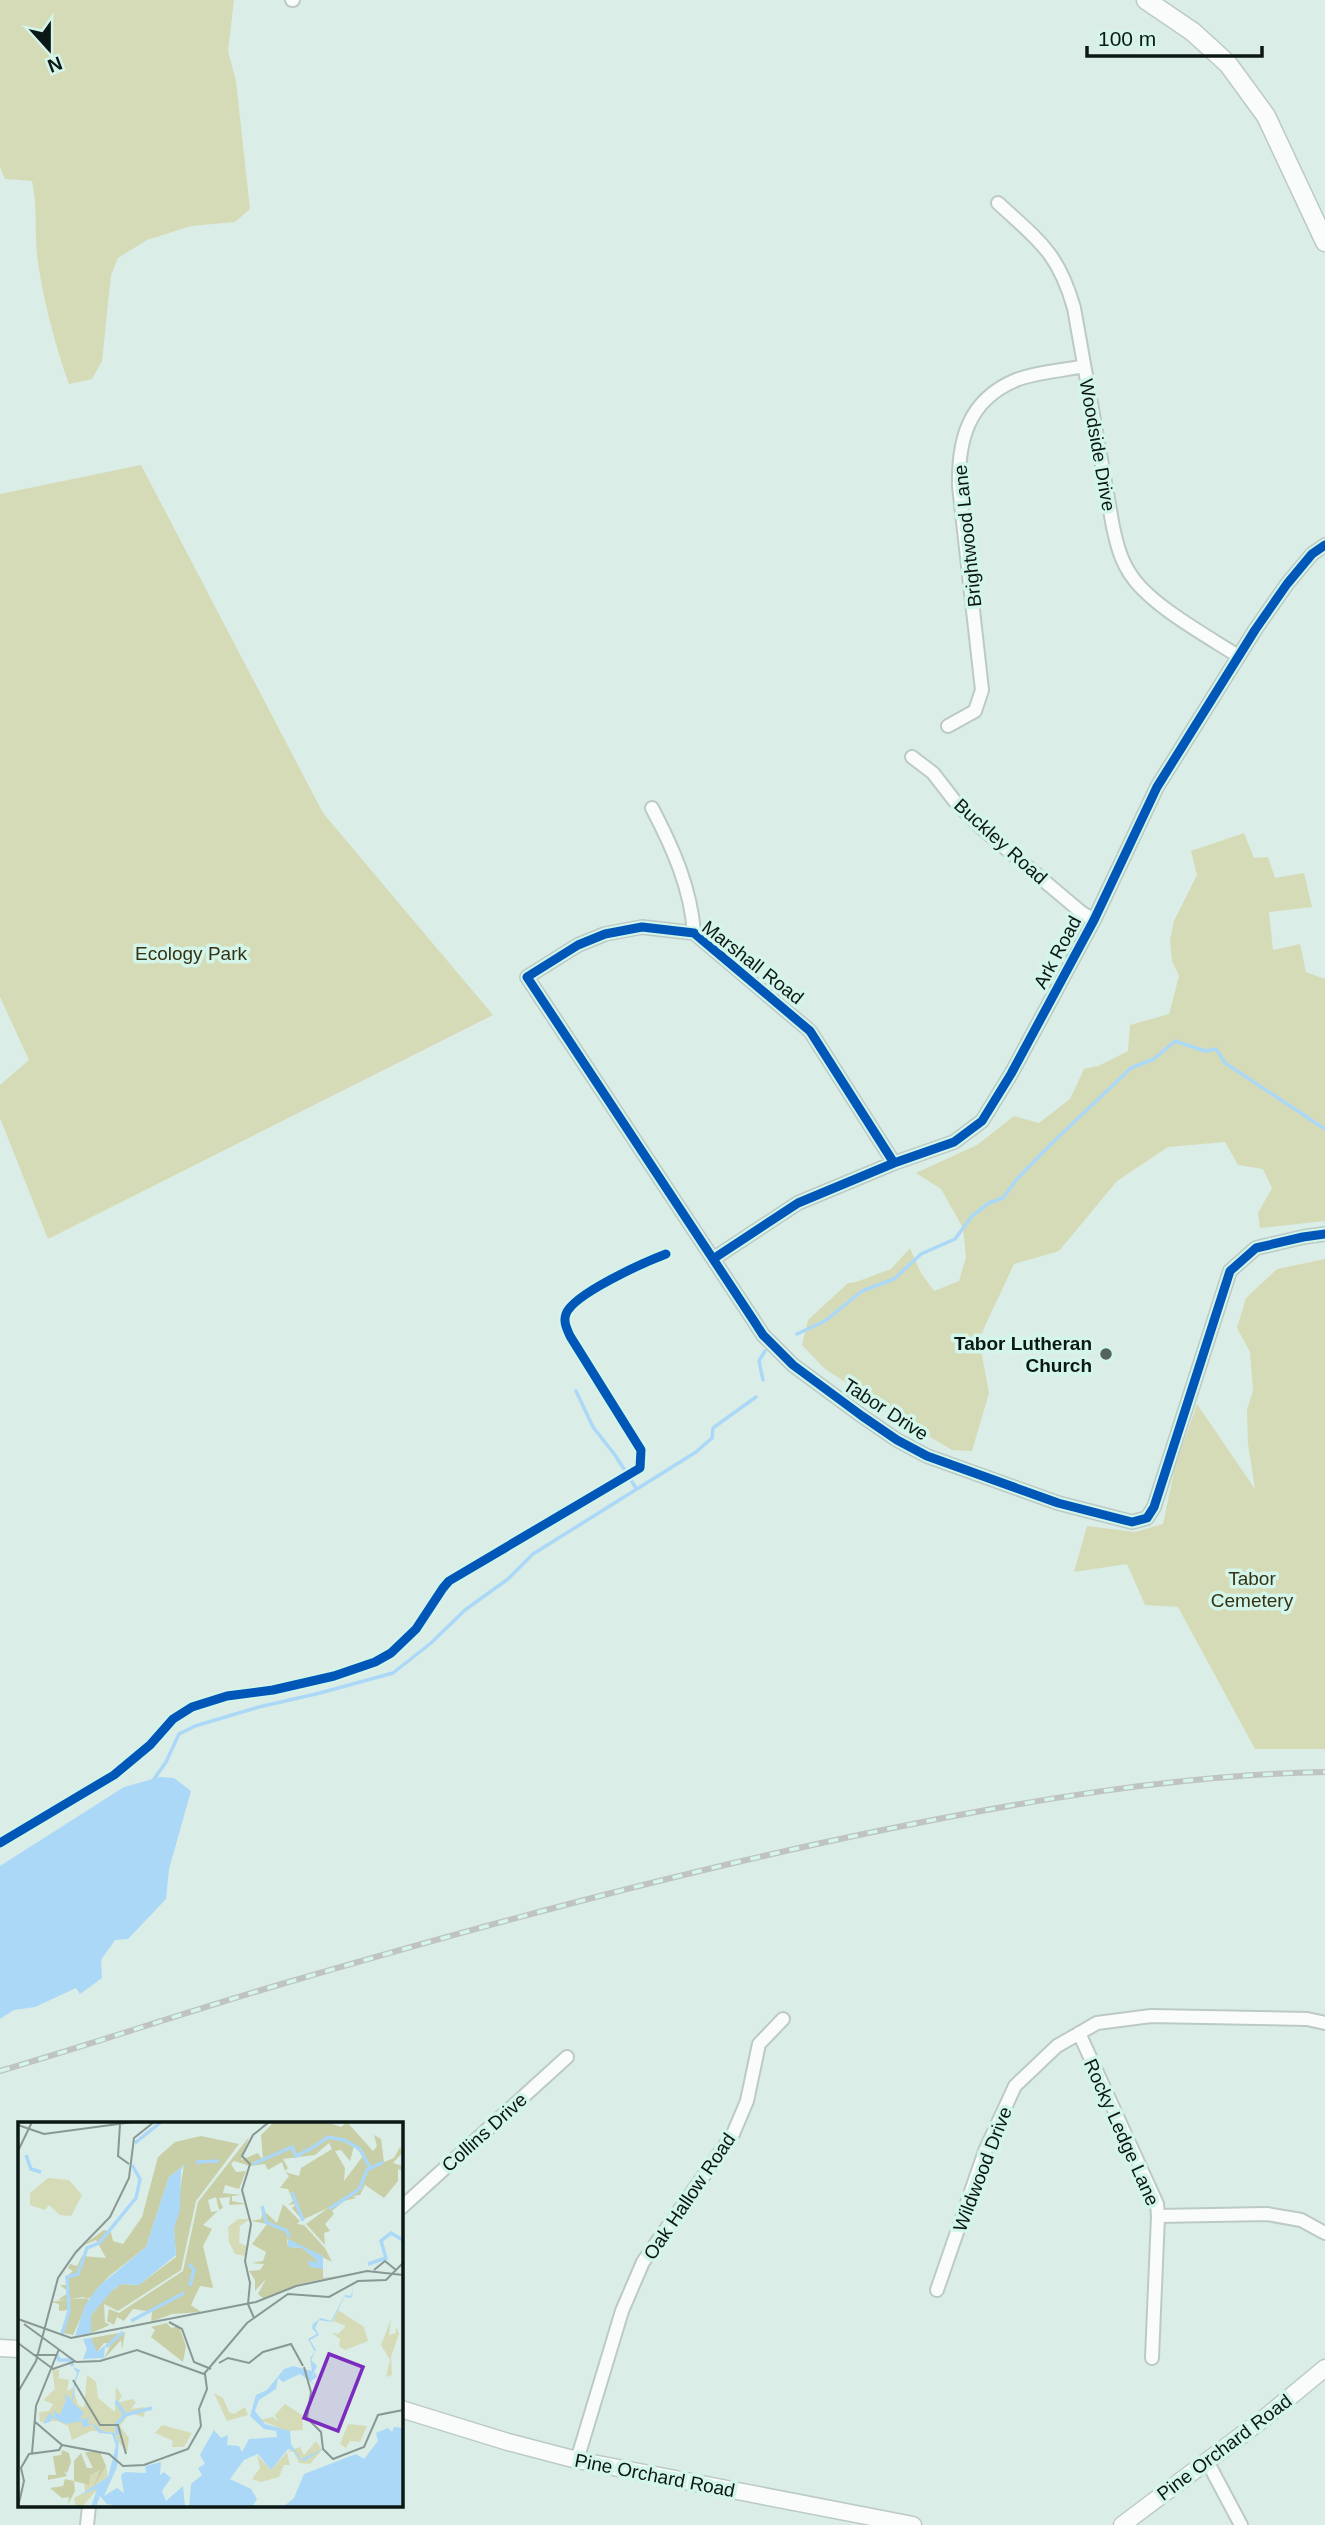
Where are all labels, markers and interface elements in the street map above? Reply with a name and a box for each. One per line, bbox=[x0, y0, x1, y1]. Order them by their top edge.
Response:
north arrow bbox=[14, 14, 84, 84]
scale bar bbox=[1087, 14, 1262, 58]
text: 100 m bbox=[1098, 27, 1156, 50]
text: N bbox=[45, 52, 65, 77]
street label: Woodside Drive bbox=[1076, 377, 1119, 513]
street label: Brightwood Lane bbox=[950, 464, 985, 608]
street label: Buckley Road bbox=[950, 794, 1051, 888]
street label: Ark Road bbox=[1030, 912, 1085, 992]
street label: Marshall Road bbox=[698, 916, 807, 1008]
park label: Ecology Park bbox=[135, 943, 247, 964]
place label: Tabor Lutheran Church bbox=[954, 1333, 1092, 1376]
marker: Tabor Lutheran Church bbox=[1098, 1346, 1114, 1362]
street label: Tabor Drive bbox=[839, 1374, 932, 1445]
park label: Tabor Cemetery bbox=[1211, 1568, 1294, 1611]
street label: Rocky Ledge Lane bbox=[1080, 2056, 1163, 2209]
street label: Collins Drive bbox=[438, 2089, 531, 2176]
street label: Wildwood Drive bbox=[949, 2104, 1016, 2235]
inset map bbox=[18, 2122, 402, 2508]
street label: Oak Hallow Road bbox=[639, 2129, 739, 2263]
street label: Pine Orchard Road bbox=[1153, 2390, 1296, 2505]
street label: Pine Orchard Road bbox=[573, 2450, 737, 2501]

